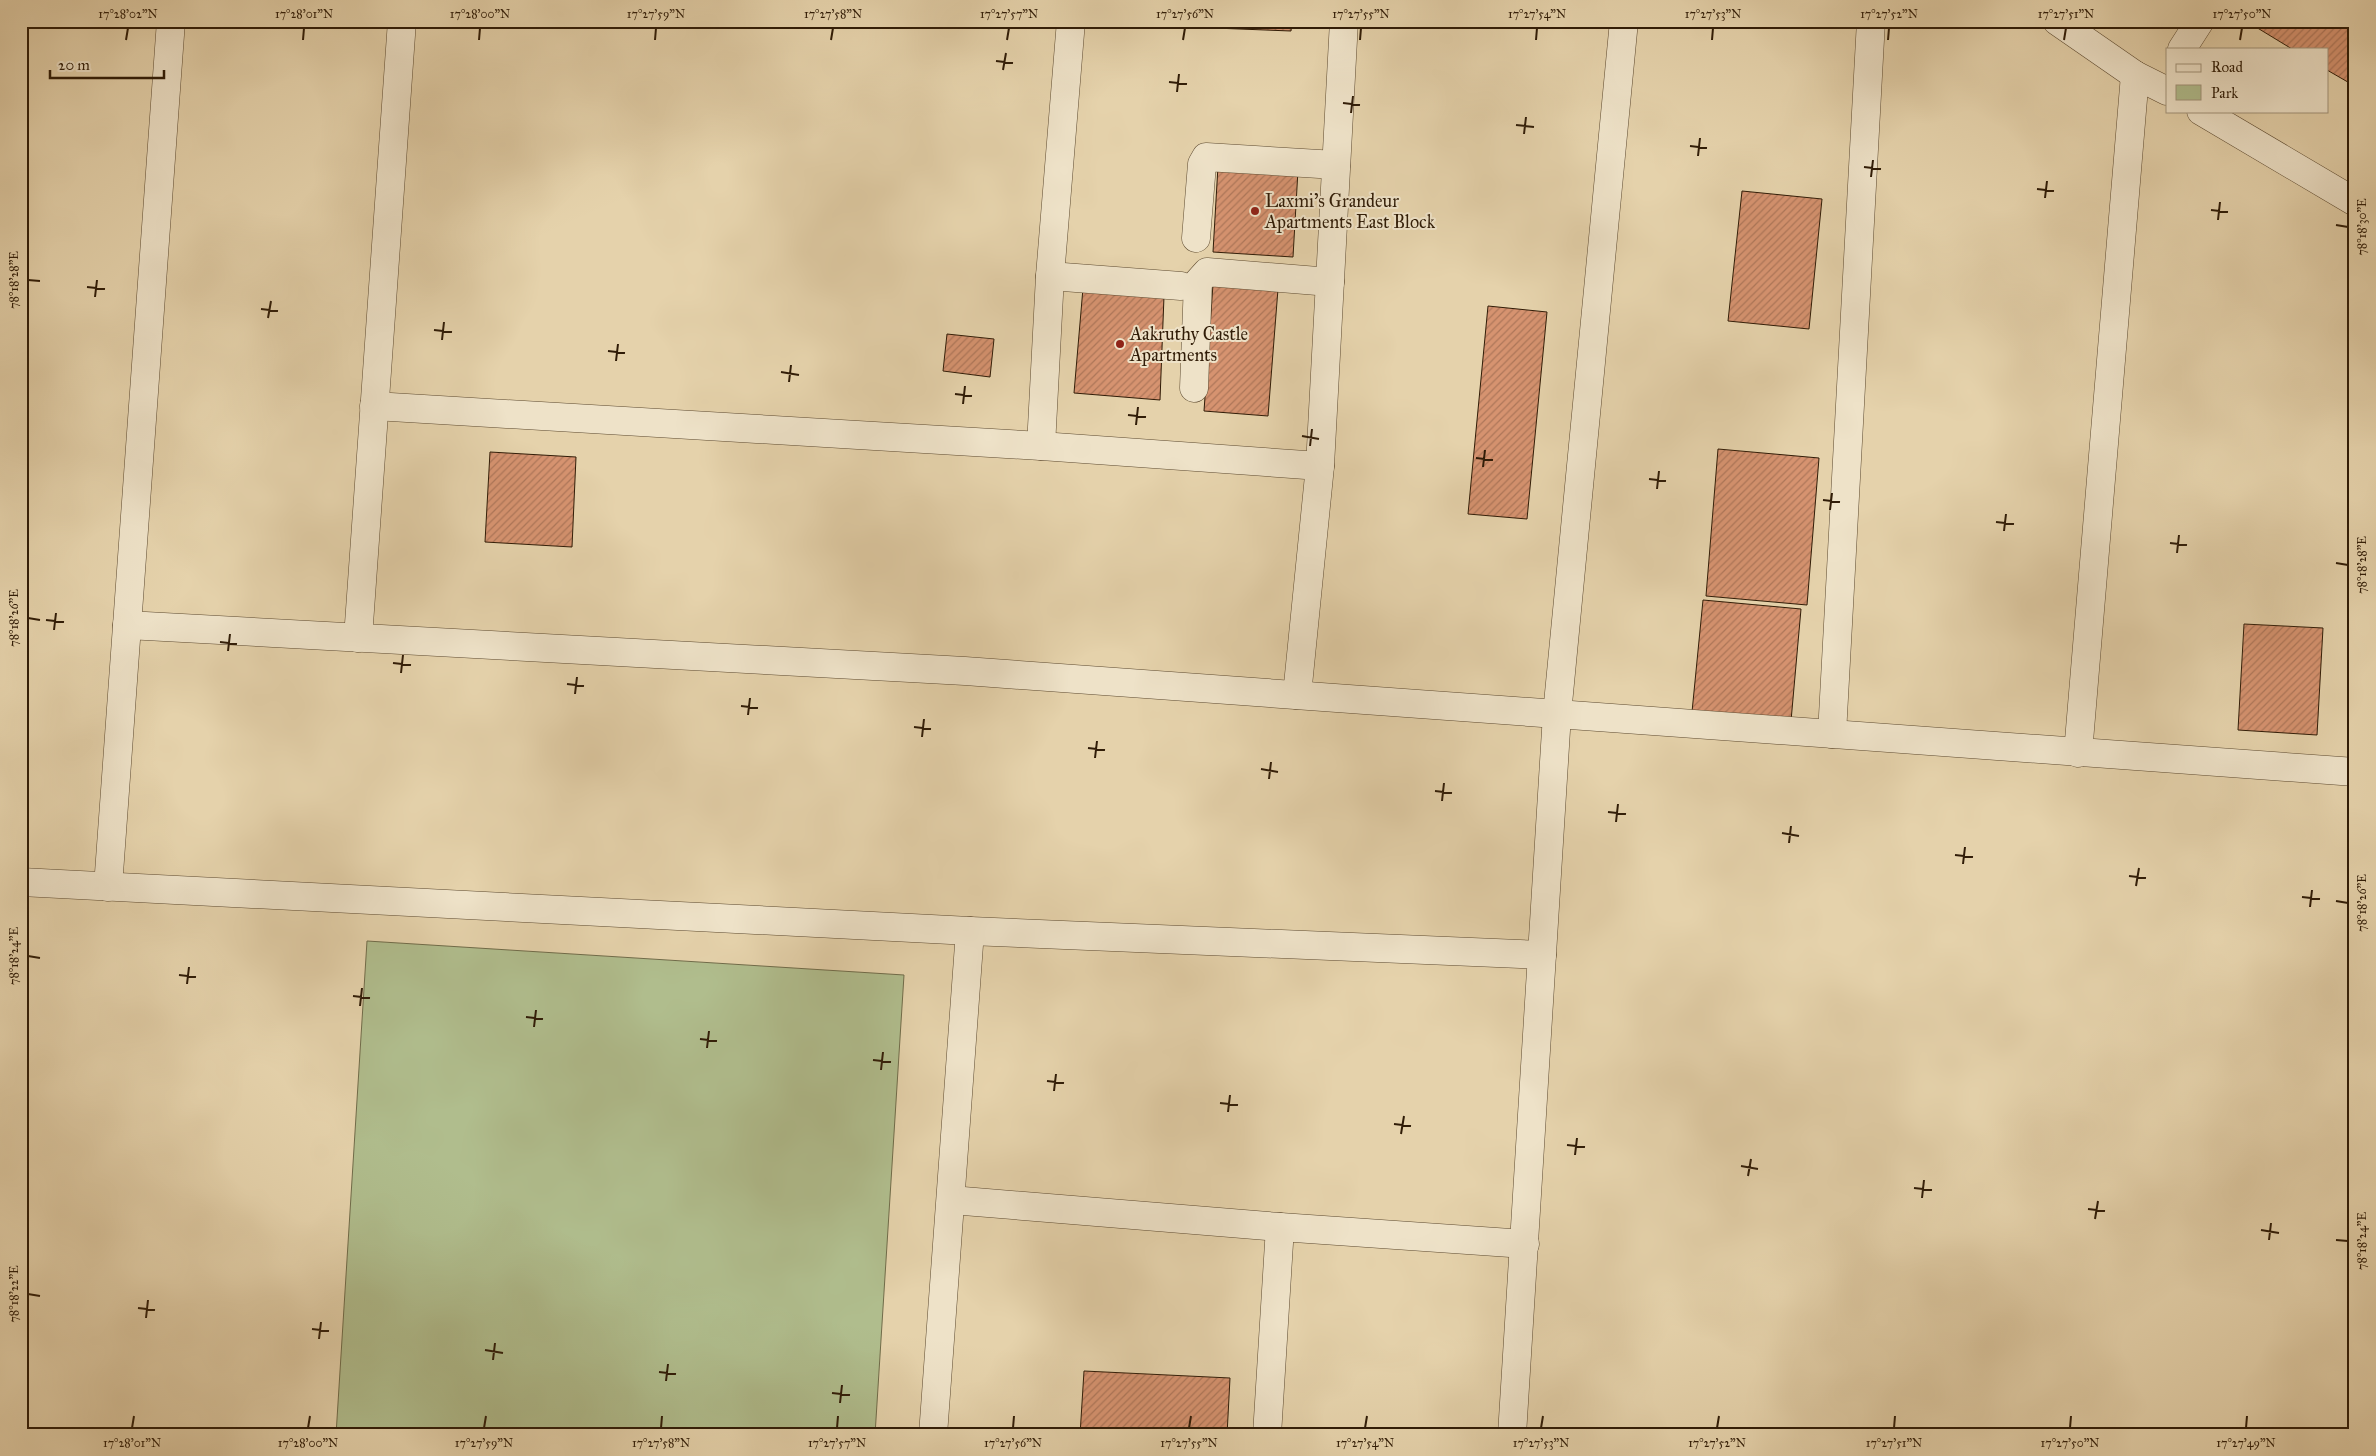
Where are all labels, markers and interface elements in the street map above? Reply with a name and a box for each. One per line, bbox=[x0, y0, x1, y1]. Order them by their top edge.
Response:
text: 17°28'02"N bbox=[98, 7, 158, 21]
text: 17°28'01"N bbox=[275, 7, 333, 21]
text: 17°28'00"N bbox=[450, 7, 510, 21]
text: 17°27'59"N bbox=[627, 7, 685, 21]
text: 17°27'58"N bbox=[804, 7, 862, 21]
text: 17°27'57"N bbox=[980, 7, 1038, 21]
text: 17°27'56"N bbox=[1156, 7, 1214, 21]
text: 17°27'55"N bbox=[1332, 7, 1390, 21]
text: 17°27'54"N bbox=[1508, 7, 1566, 21]
text: 17°27'53"N bbox=[1685, 7, 1741, 21]
text: 17°27'52"N bbox=[1860, 7, 1918, 21]
text: 17°27'51"N bbox=[2038, 7, 2094, 21]
text: 17°27'50"N bbox=[2213, 7, 2271, 21]
scale bar bbox=[50, 48, 164, 80]
legend bbox=[2166, 48, 2328, 112]
text: 20 m bbox=[58, 56, 90, 74]
text: Road bbox=[2211, 58, 2243, 76]
text: Park bbox=[2211, 84, 2238, 102]
place label: Laxmi's Grandeur Apartments East Block bbox=[1264, 190, 1436, 233]
text: 78°18'30"E bbox=[2355, 198, 2369, 256]
marker: Laxmi's Grandeur Apartments East Block bbox=[1249, 205, 1261, 217]
text: 78°18'28"E bbox=[7, 251, 21, 309]
place label: Aakruthy Castle Apartments bbox=[1129, 323, 1248, 366]
marker: Aakruthy Castle Apartments bbox=[1114, 338, 1126, 350]
text: 78°18'28"E bbox=[2355, 536, 2369, 594]
text: 78°18'26"E bbox=[7, 589, 21, 647]
text: 78°18'26"E bbox=[2355, 874, 2369, 932]
text: 78°18'24"E bbox=[7, 927, 21, 985]
text: 78°18'24"E bbox=[2355, 1212, 2369, 1270]
text: 78°18'22"E bbox=[7, 1265, 21, 1323]
text: 17°28'01"N bbox=[103, 1436, 161, 1450]
text: 17°28'00"N bbox=[278, 1436, 338, 1450]
text: 17°27'59"N bbox=[455, 1436, 513, 1450]
text: 17°27'58"N bbox=[632, 1436, 690, 1450]
text: 17°27'57"N bbox=[808, 1436, 866, 1450]
text: 17°27'56"N bbox=[984, 1436, 1042, 1450]
text: 17°27'55"N bbox=[1160, 1436, 1218, 1450]
text: 17°27'54"N bbox=[1336, 1436, 1394, 1450]
text: 17°27'53"N bbox=[1513, 1436, 1569, 1450]
text: 17°27'52"N bbox=[1688, 1436, 1746, 1450]
text: 17°27'51"N bbox=[1866, 1436, 1922, 1450]
text: 17°27'50"N bbox=[2041, 1436, 2099, 1450]
text: 17°27'49"N bbox=[2216, 1436, 2276, 1450]

